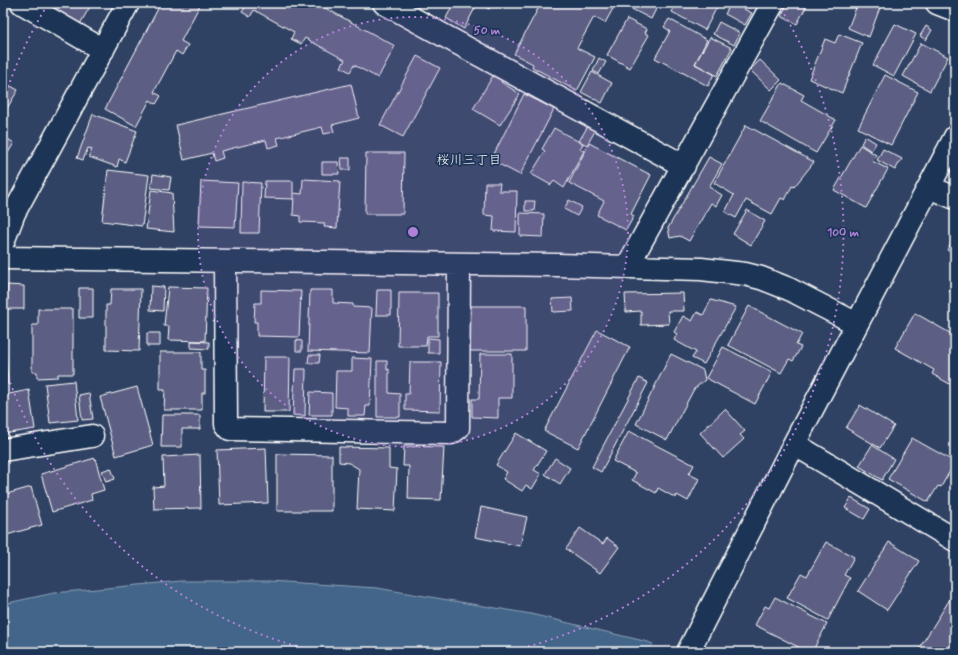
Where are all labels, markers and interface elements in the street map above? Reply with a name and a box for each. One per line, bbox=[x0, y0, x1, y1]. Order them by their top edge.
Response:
text: 50 m bbox=[474, 23, 501, 39]
district label: 桜川三丁目 bbox=[436, 152, 502, 169]
centre of rings bbox=[406, 225, 420, 239]
text: 100 m bbox=[827, 225, 860, 241]

